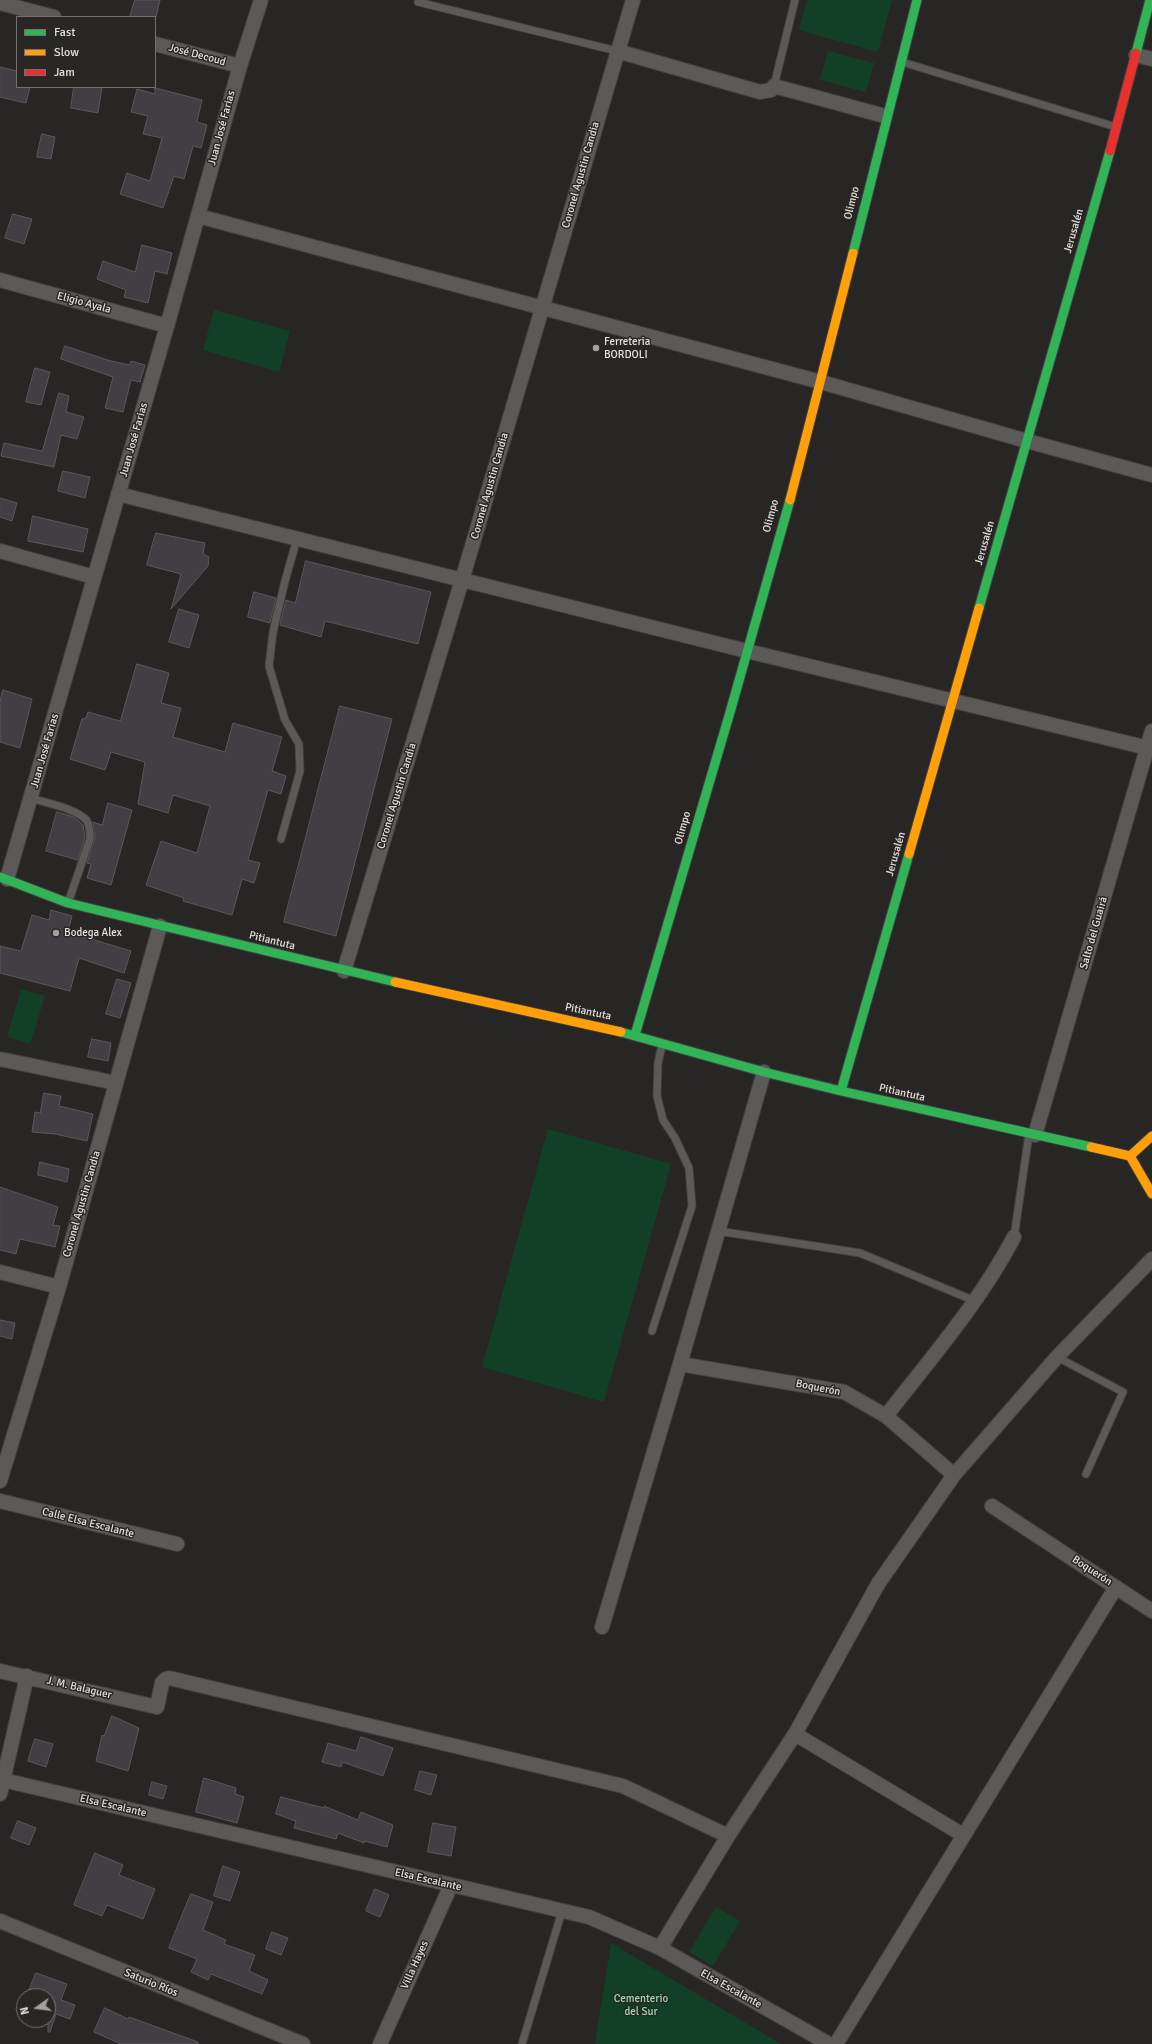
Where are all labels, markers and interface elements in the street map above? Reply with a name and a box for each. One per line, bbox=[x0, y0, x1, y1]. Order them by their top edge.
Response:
legend bbox=[16, 16, 156, 88]
text: Fast bbox=[54, 25, 75, 40]
street label: José Decoud bbox=[167, 41, 227, 69]
text: Slow bbox=[54, 45, 79, 60]
text: Jam bbox=[54, 65, 75, 80]
street label: Juan José Farias bbox=[206, 89, 238, 167]
street label: Coronel Agustin Candia bbox=[559, 120, 603, 230]
street label: Olimpo bbox=[842, 185, 862, 221]
street label: Jerusalén bbox=[1061, 207, 1087, 255]
street label: Eligio Ayala bbox=[56, 289, 112, 317]
place label: Ferreteria BORDOLI bbox=[604, 335, 650, 361]
marker: Ferreteria BORDOLI bbox=[591, 343, 601, 353]
street label: Juan José Farias bbox=[117, 401, 151, 479]
street label: Coronel Agustin Candia bbox=[468, 431, 512, 541]
street label: Olimpo bbox=[760, 498, 782, 534]
street label: Jerusalén bbox=[972, 519, 998, 567]
street label: Juan José Farias bbox=[28, 712, 62, 790]
street label: Coronel Agustin Candia bbox=[375, 741, 419, 851]
street label: Olimpo bbox=[672, 810, 694, 846]
street label: Jerusalén bbox=[883, 830, 909, 878]
street label: Salto del Guairá bbox=[1077, 895, 1111, 971]
place label: Bodega Alex bbox=[64, 926, 122, 940]
marker: Bodega Alex bbox=[51, 928, 61, 938]
street label: Pitiantuta bbox=[248, 929, 296, 953]
street label: Pitiantuta bbox=[564, 1001, 612, 1023]
street label: Pitiantuta bbox=[878, 1081, 926, 1105]
street label: Coronel Agustin Candia bbox=[60, 1149, 104, 1259]
street label: Boquerón bbox=[795, 1377, 841, 1399]
street label: Calle Elsa Escalante bbox=[41, 1505, 135, 1541]
street label: Boquerón bbox=[1069, 1553, 1115, 1589]
street label: J. M. Balaguer bbox=[45, 1674, 113, 1702]
street label: Elsa Escalante bbox=[78, 1792, 148, 1820]
street label: Elsa Escalante bbox=[393, 1866, 463, 1894]
street label: Villa Hayes bbox=[398, 1939, 432, 1991]
street label: Saturio Ríos bbox=[122, 1966, 180, 2000]
street label: Elsa Escalante bbox=[698, 1967, 764, 2011]
north arrow bbox=[16, 1988, 56, 2028]
park label: Cementerio del Sur bbox=[614, 1992, 668, 2018]
text: N bbox=[18, 2005, 32, 2016]

